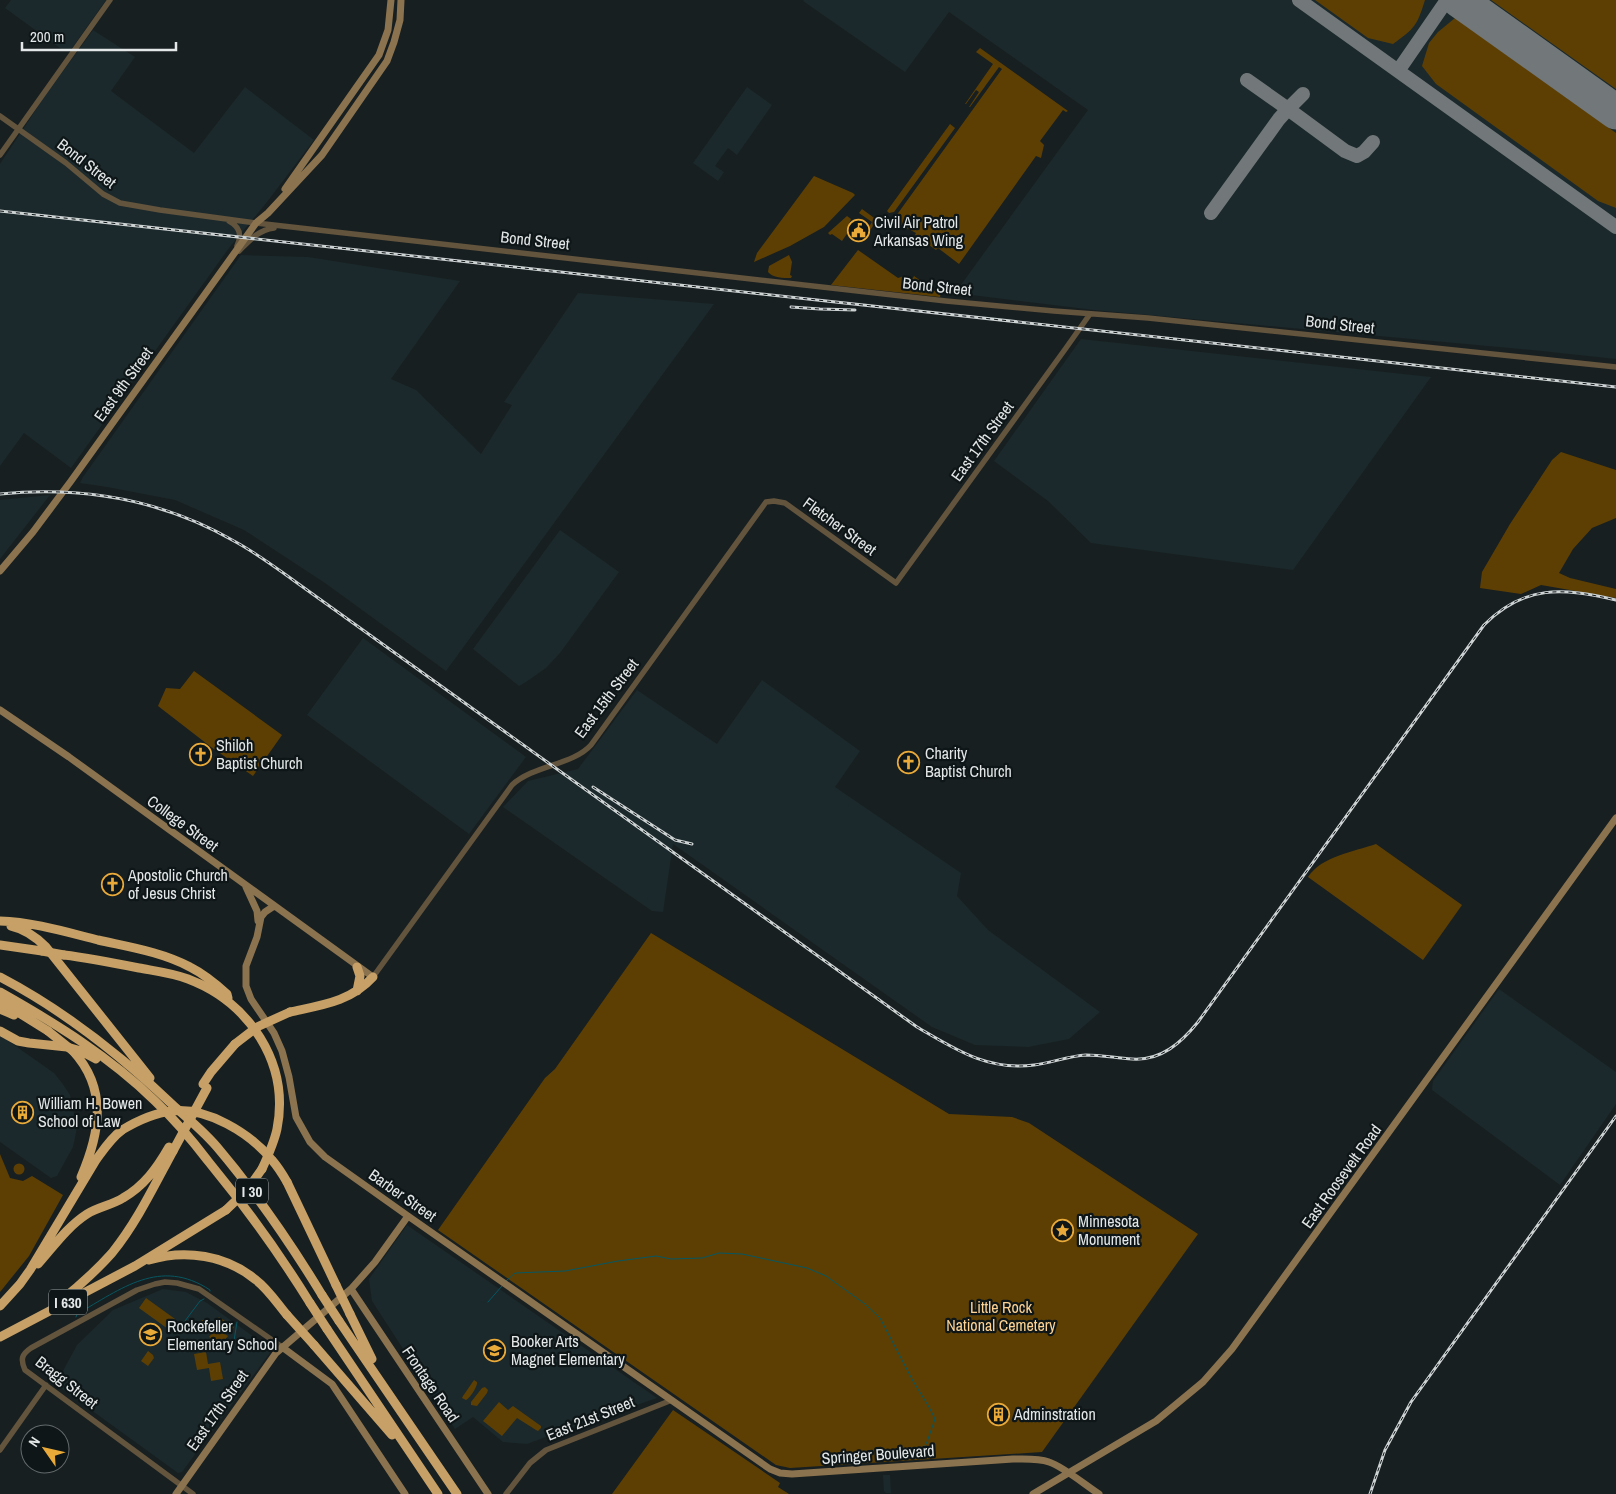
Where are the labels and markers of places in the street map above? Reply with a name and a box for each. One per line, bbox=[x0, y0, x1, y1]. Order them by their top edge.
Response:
place label: Civil Air Patrol Arkansas Wing bbox=[873, 211, 964, 251]
public building icon: Civil Air Patrol Arkansas Wing bbox=[846, 219, 870, 243]
place label: Shiloh Baptist Church bbox=[216, 734, 303, 774]
church icon: Shiloh Baptist Church bbox=[188, 742, 212, 766]
place label: Charity Baptist Church bbox=[925, 742, 1012, 782]
church icon: Charity Baptist Church bbox=[897, 750, 921, 774]
place label: Apostolic Church of Jesus Christ bbox=[127, 864, 228, 904]
church icon: Apostolic Church of Jesus Christ bbox=[100, 872, 124, 896]
place label: William H. Bowen School of Law bbox=[38, 1092, 142, 1132]
building icon: William H. Bowen School of Law bbox=[10, 1100, 34, 1124]
place label: Minnesota Monument bbox=[1078, 1210, 1140, 1250]
place icon: Minnesota Monument bbox=[1050, 1218, 1074, 1242]
place label: Rockefeller Elementary School bbox=[167, 1315, 277, 1355]
school or university icon: Rockefeller Elementary School bbox=[139, 1323, 163, 1347]
place label: Booker Arts Magnet Elementary bbox=[511, 1330, 625, 1370]
school or university icon: Booker Arts Magnet Elementary bbox=[483, 1338, 507, 1362]
building icon: Adminstration bbox=[986, 1402, 1010, 1426]
place label: Adminstration bbox=[1013, 1403, 1096, 1425]

